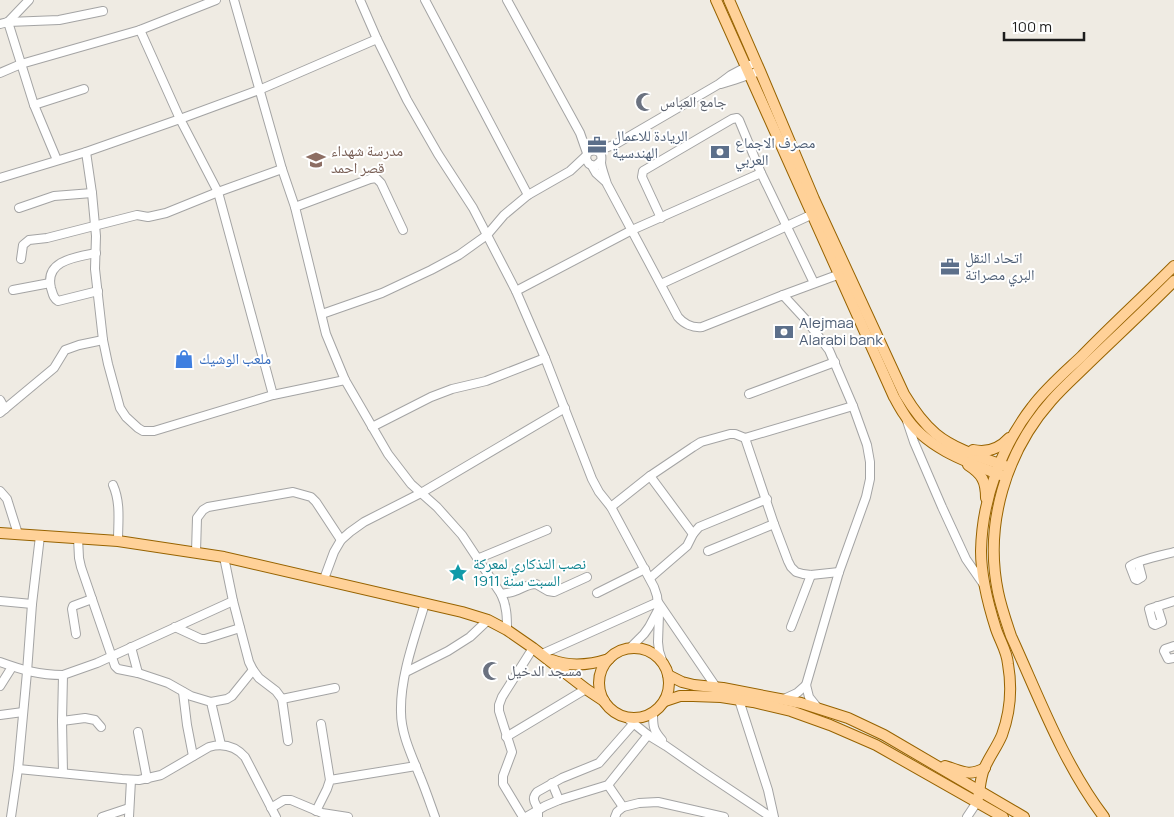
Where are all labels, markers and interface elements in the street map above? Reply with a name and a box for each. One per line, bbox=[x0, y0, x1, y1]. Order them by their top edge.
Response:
scale bar bbox=[1004, 10, 1084, 42]
text: 100 m bbox=[1012, 16, 1052, 37]
mosque icon: جامع العباس bbox=[634, 91, 656, 113]
place label: جامع العباس bbox=[660, 91, 727, 112]
place label: الريادة للاعمال الهندسية bbox=[612, 125, 688, 163]
place label: مصرف الاجماع العربي bbox=[735, 132, 815, 172]
office icon: الريادة للاعمال الهندسية bbox=[586, 134, 608, 156]
place label: مدرسة شهداء قصر احمد bbox=[331, 140, 403, 178]
bank icon: مصرف الاجماع العربي bbox=[709, 141, 731, 163]
school or university icon: مدرسة شهداء قصر احمد bbox=[305, 149, 327, 171]
place label: اتحاد النقل البري مصراتة bbox=[965, 247, 1035, 287]
office icon: اتحاد النقل البري مصراتة bbox=[939, 256, 961, 278]
place label: Alejmaa Alarabi bank bbox=[799, 312, 883, 350]
bank icon: Alejmaa Alarabi bank bbox=[773, 321, 795, 343]
shop icon: ملعب الوشيك bbox=[173, 348, 195, 370]
place label: ملعب الوشيك bbox=[199, 348, 271, 369]
place label: نصب التذكاري لمعركة السبت سنة 1911 bbox=[473, 553, 586, 591]
place icon: نصب التذكاري لمعركة السبت سنة 1911 bbox=[447, 562, 469, 584]
mosque icon: مسجد الدخيل bbox=[481, 660, 503, 682]
place label: مسجد الدخيل bbox=[507, 660, 582, 681]

